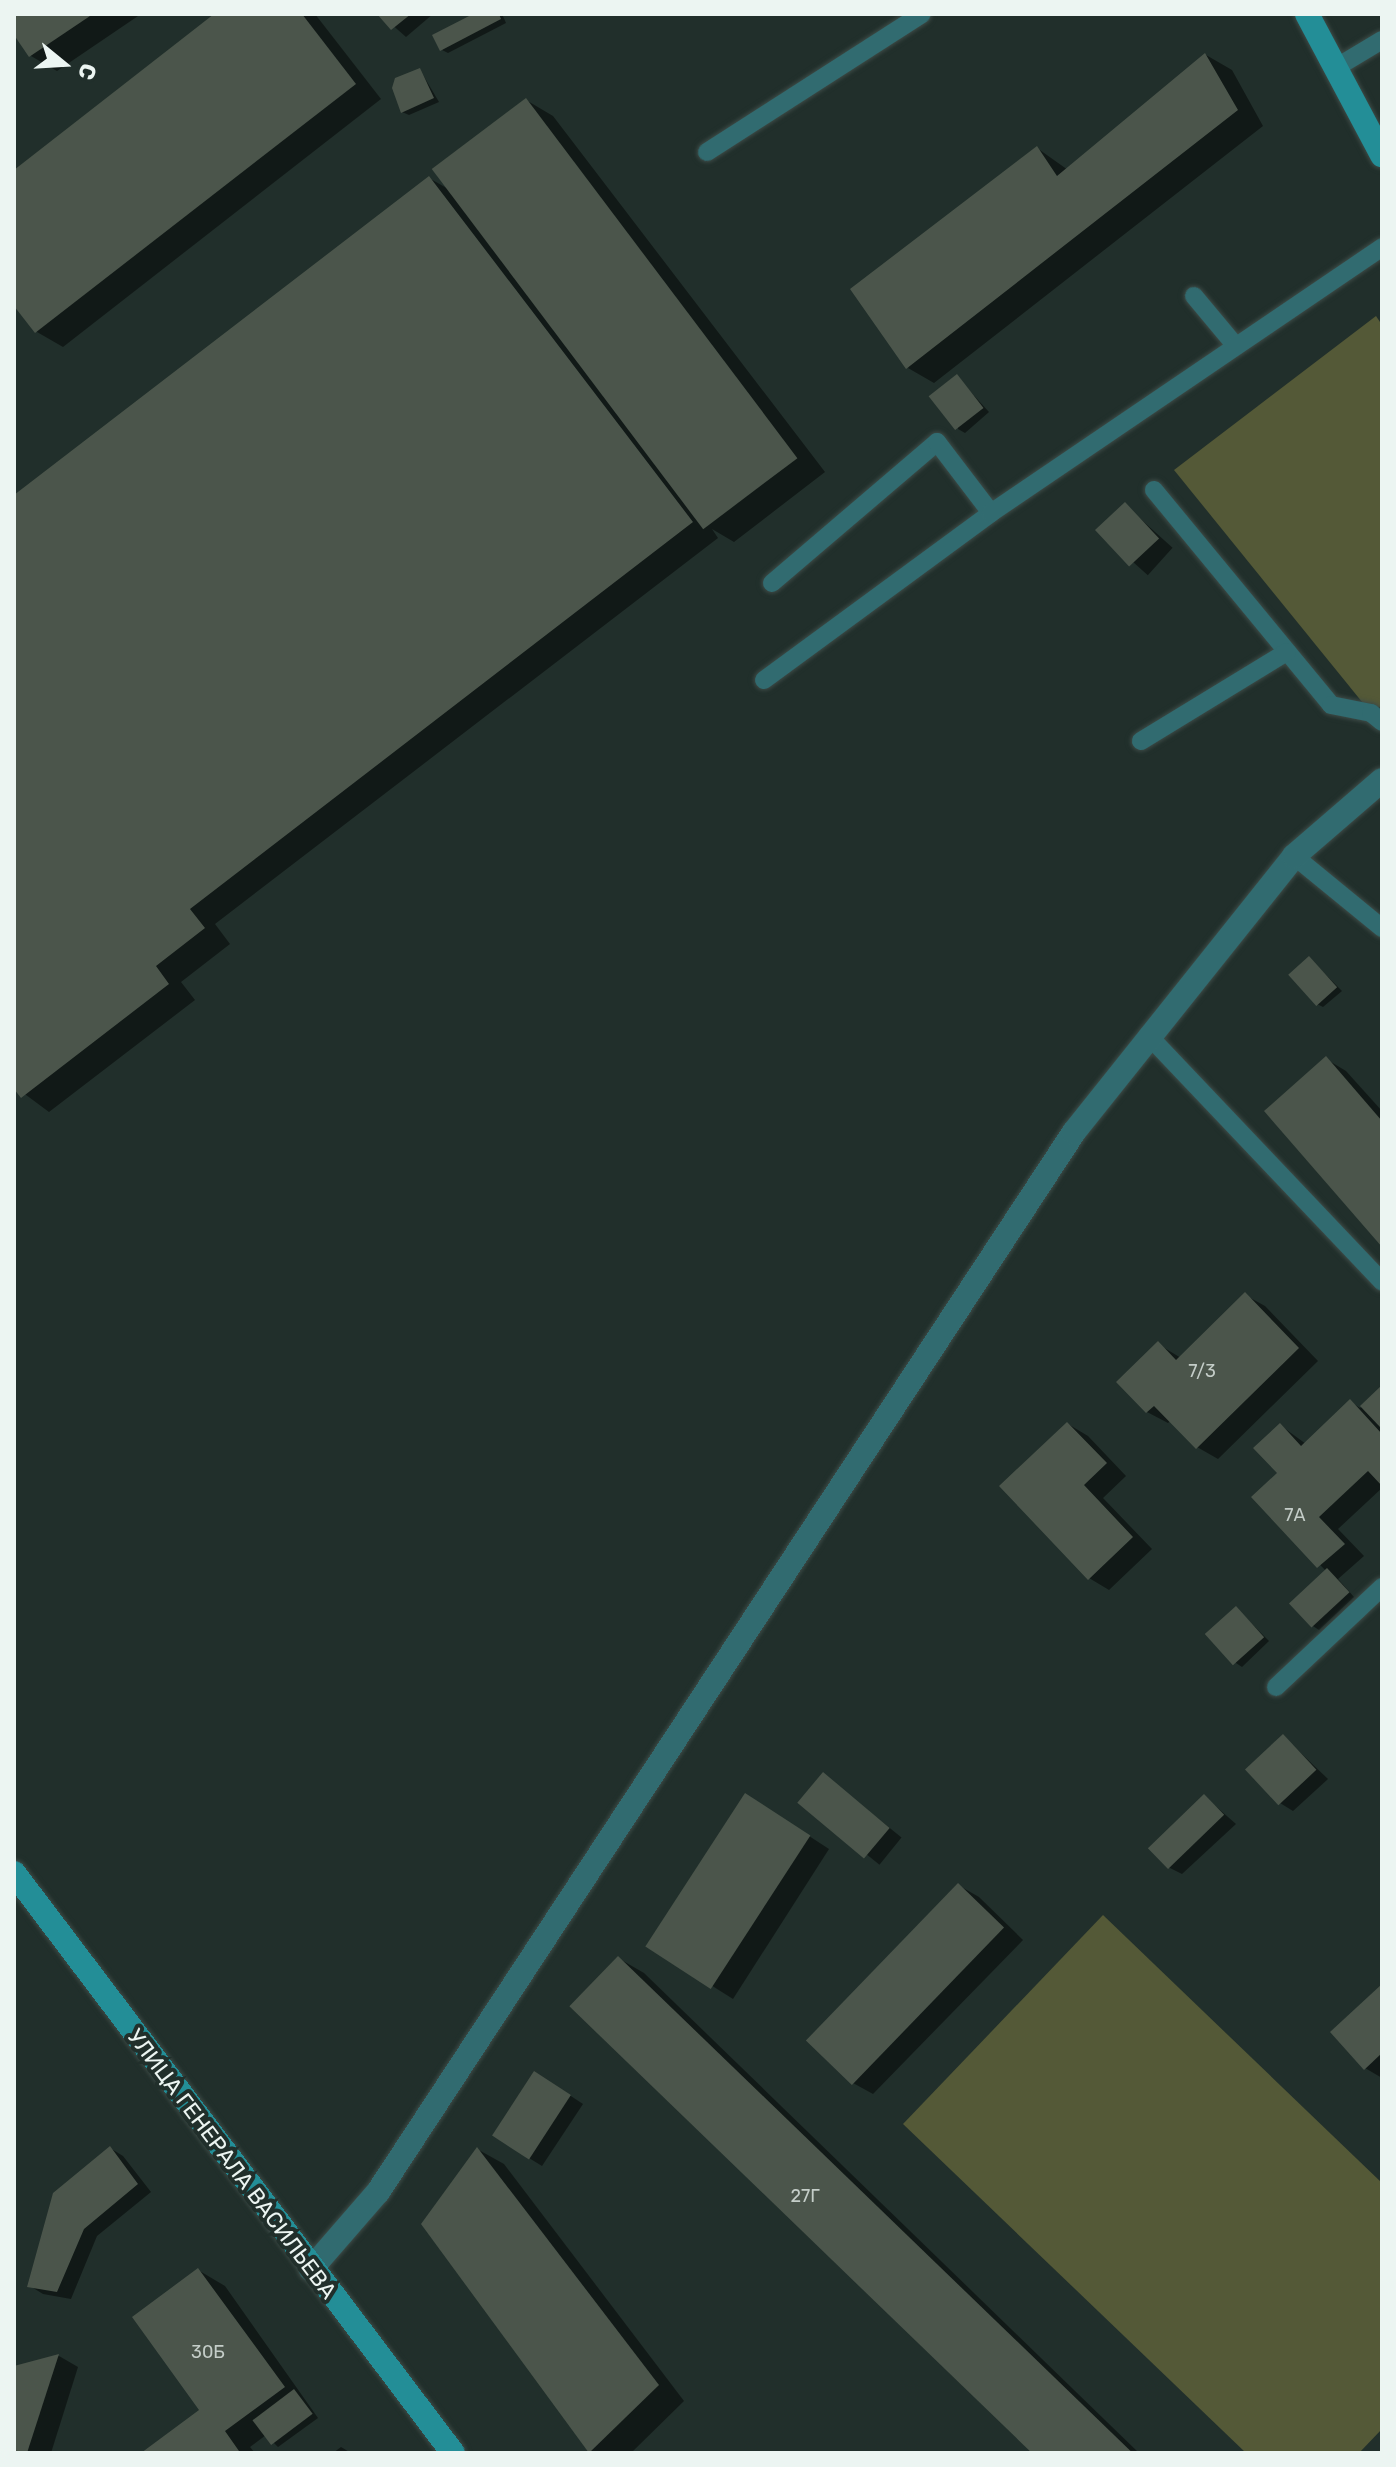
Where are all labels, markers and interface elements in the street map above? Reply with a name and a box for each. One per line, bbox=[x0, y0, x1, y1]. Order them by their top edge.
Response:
north arrow bbox=[24, 24, 104, 104]
text: С bbox=[72, 60, 103, 83]
house number: 7/3 bbox=[1188, 1360, 1216, 1382]
house number: 7А bbox=[1284, 1504, 1306, 1526]
street label: УЛИЦА ГЕНЕРАЛА ВАСИЛЬЕВА bbox=[122, 2024, 342, 2304]
house number: 27Г bbox=[790, 2185, 820, 2207]
house number: 30Б bbox=[191, 2341, 225, 2363]

